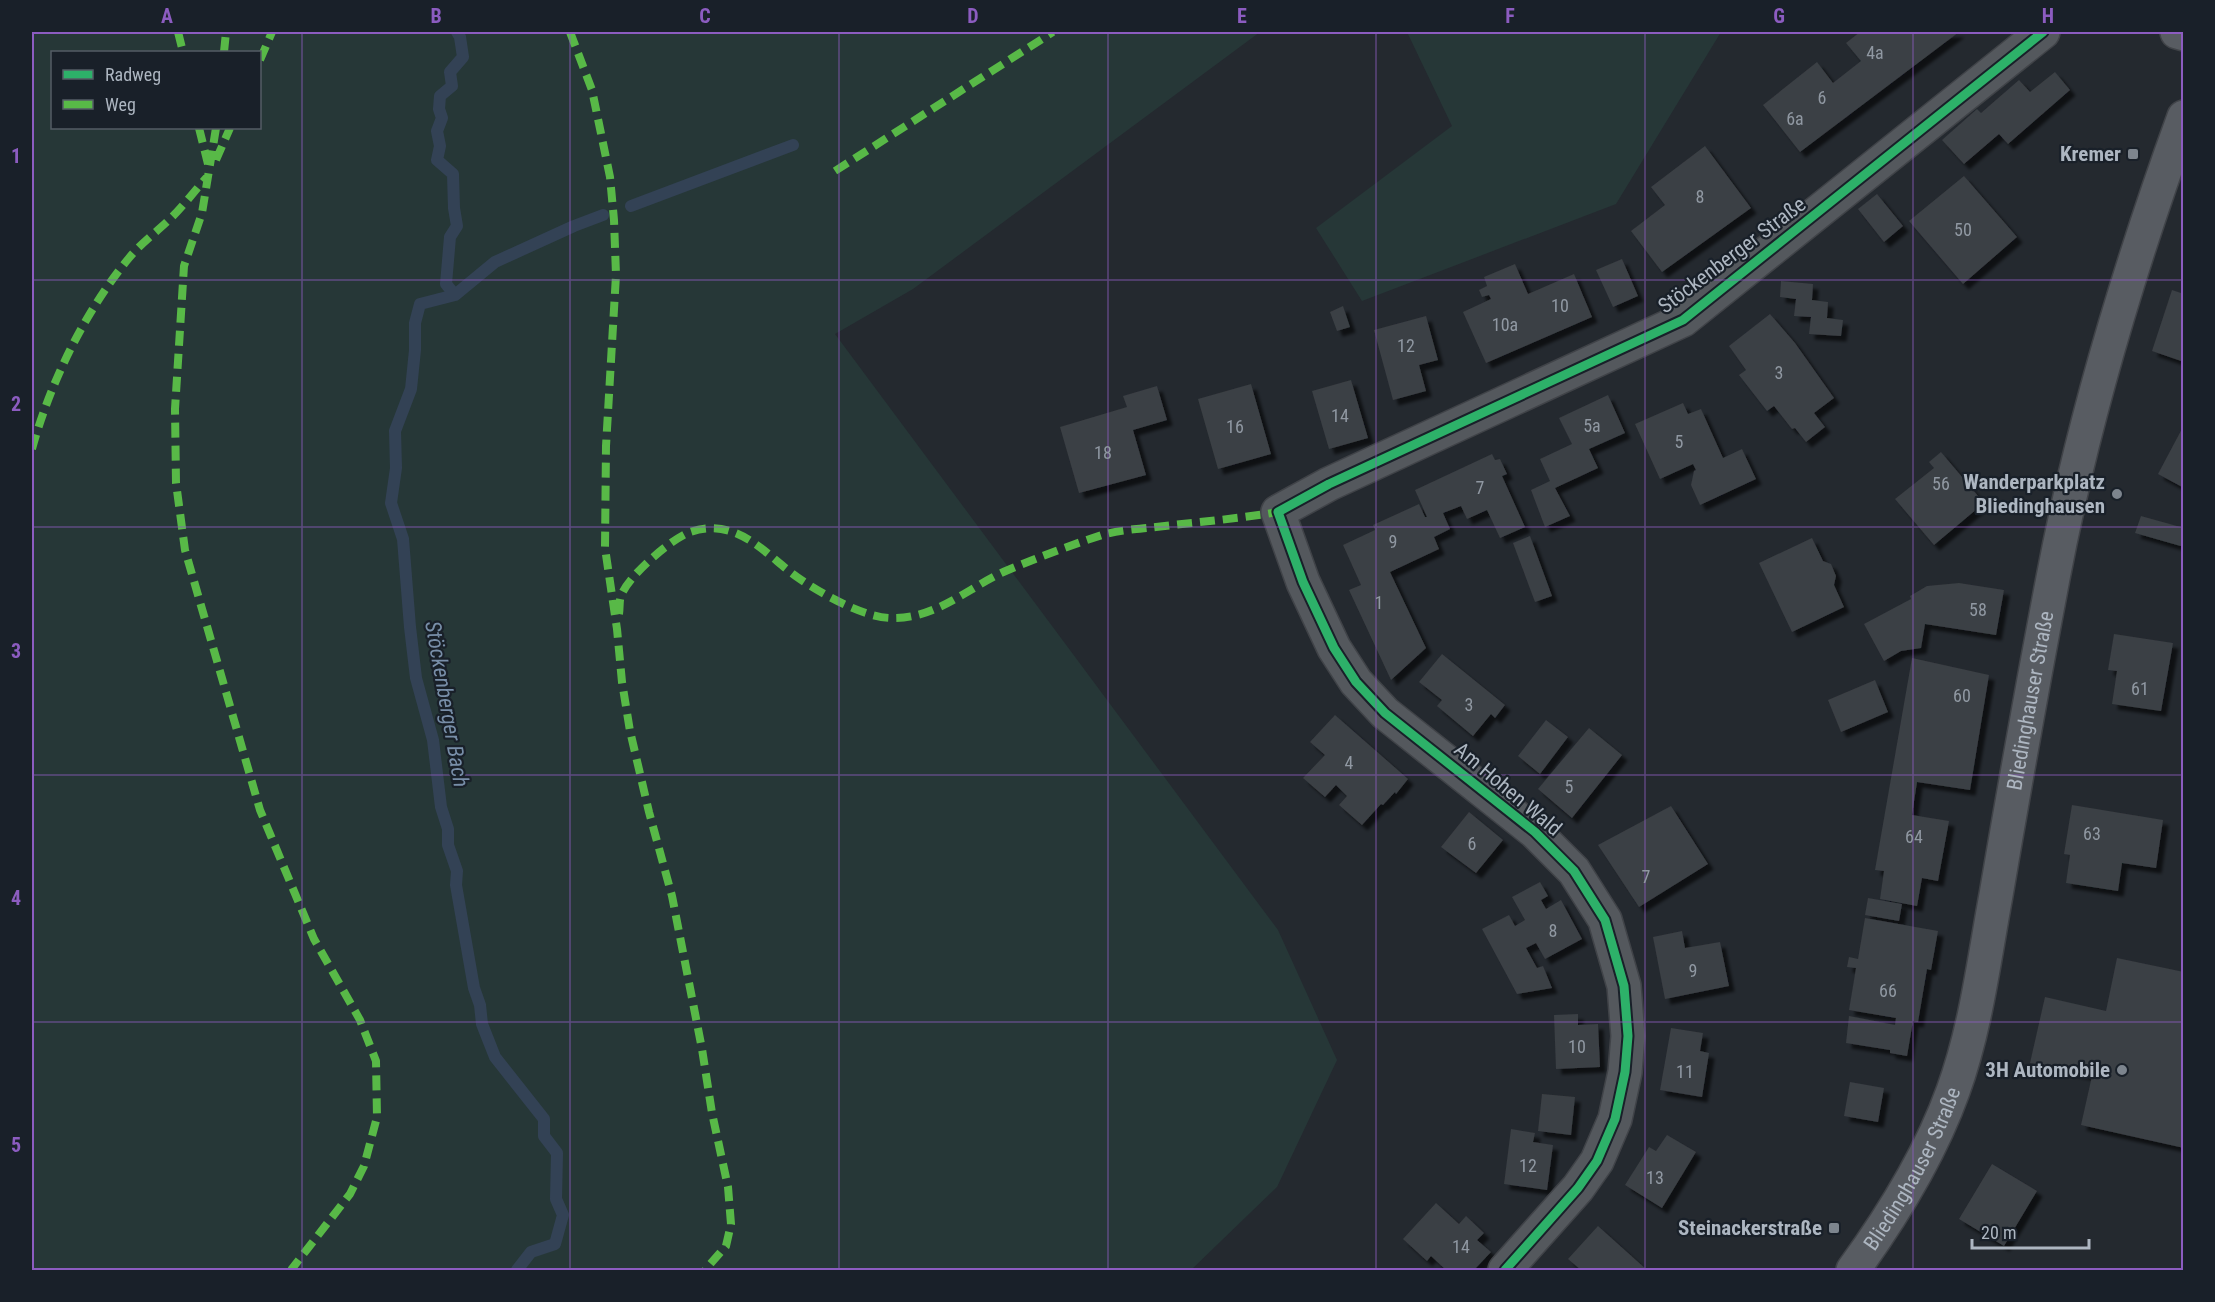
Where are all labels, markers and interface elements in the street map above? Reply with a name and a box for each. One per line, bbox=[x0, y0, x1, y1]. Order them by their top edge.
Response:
text: A bbox=[161, 4, 173, 28]
text: B bbox=[430, 4, 442, 28]
text: C bbox=[699, 4, 711, 28]
text: D bbox=[967, 4, 979, 28]
text: E bbox=[1237, 4, 1247, 28]
text: F bbox=[1505, 4, 1515, 28]
text: G bbox=[1773, 4, 1785, 28]
text: H bbox=[2042, 4, 2054, 28]
house number: 4a bbox=[1866, 42, 1884, 63]
legend bbox=[51, 51, 261, 129]
text: Radweg bbox=[105, 64, 161, 85]
house number: 6 bbox=[1818, 87, 1826, 108]
text: Weg bbox=[105, 94, 136, 115]
house number: 6a bbox=[1786, 108, 1804, 129]
place label: Kremer bbox=[2060, 142, 2121, 166]
text: 1 bbox=[11, 144, 21, 168]
marker: Kremer bbox=[2126, 147, 2140, 161]
house number: 8 bbox=[1696, 186, 1704, 207]
street label: Stöckenberger Straße bbox=[1654, 192, 1810, 318]
house number: 50 bbox=[1954, 219, 1972, 240]
house number: 10 bbox=[1551, 295, 1569, 316]
house number: 10a bbox=[1492, 314, 1518, 335]
house number: 12 bbox=[1397, 335, 1415, 356]
house number: 3 bbox=[1775, 362, 1783, 383]
text: 2 bbox=[11, 392, 21, 416]
house number: 14 bbox=[1331, 405, 1349, 426]
house number: 5a bbox=[1583, 415, 1601, 436]
house number: 16 bbox=[1226, 416, 1244, 437]
house number: 5 bbox=[1675, 431, 1684, 452]
house number: 18 bbox=[1094, 442, 1112, 463]
place label: Wanderparkplatz Bliedinghausen bbox=[1963, 470, 2105, 518]
house number: 56 bbox=[1932, 473, 1950, 494]
house number: 7 bbox=[1476, 477, 1485, 498]
marker: Wanderparkplatz Bliedinghausen bbox=[2110, 487, 2124, 501]
house number: 9 bbox=[1389, 531, 1397, 552]
house number: 1 bbox=[1375, 592, 1383, 613]
house number: 58 bbox=[1969, 599, 1987, 620]
street label: Bliedinghauser Straße bbox=[2002, 609, 2059, 792]
water label: Stöckenberger Bach bbox=[420, 619, 474, 789]
text: 3 bbox=[11, 639, 21, 663]
house number: 61 bbox=[2131, 678, 2149, 699]
house number: 60 bbox=[1953, 685, 1971, 706]
house number: 3 bbox=[1465, 694, 1473, 715]
street label: Am Hohen Wald bbox=[1450, 737, 1566, 841]
house number: 4 bbox=[1345, 752, 1354, 773]
house number: 5 bbox=[1565, 776, 1574, 797]
house number: 63 bbox=[2083, 823, 2101, 844]
house number: 64 bbox=[1905, 826, 1923, 847]
house number: 6 bbox=[1468, 833, 1476, 854]
house number: 7 bbox=[1642, 866, 1651, 887]
text: 4 bbox=[11, 886, 21, 910]
house number: 8 bbox=[1549, 920, 1557, 941]
house number: 9 bbox=[1689, 960, 1697, 981]
house number: 66 bbox=[1879, 980, 1897, 1001]
house number: 10 bbox=[1568, 1036, 1586, 1057]
place label: 3H Automobile bbox=[1985, 1058, 2110, 1082]
house number: 11 bbox=[1676, 1061, 1694, 1082]
marker: 3H Automobile bbox=[2115, 1063, 2129, 1077]
street label: Bliedinghauser Straße bbox=[1859, 1084, 1965, 1255]
text: 5 bbox=[11, 1133, 21, 1157]
house number: 12 bbox=[1519, 1155, 1537, 1176]
house number: 13 bbox=[1646, 1167, 1664, 1188]
scale bar bbox=[1972, 1212, 2089, 1250]
place label: Steinackerstraße bbox=[1678, 1216, 1822, 1240]
marker: Steinackerstraße bbox=[1827, 1221, 1841, 1235]
text: 20 m bbox=[1981, 1222, 2016, 1243]
house number: 14 bbox=[1452, 1236, 1470, 1257]

